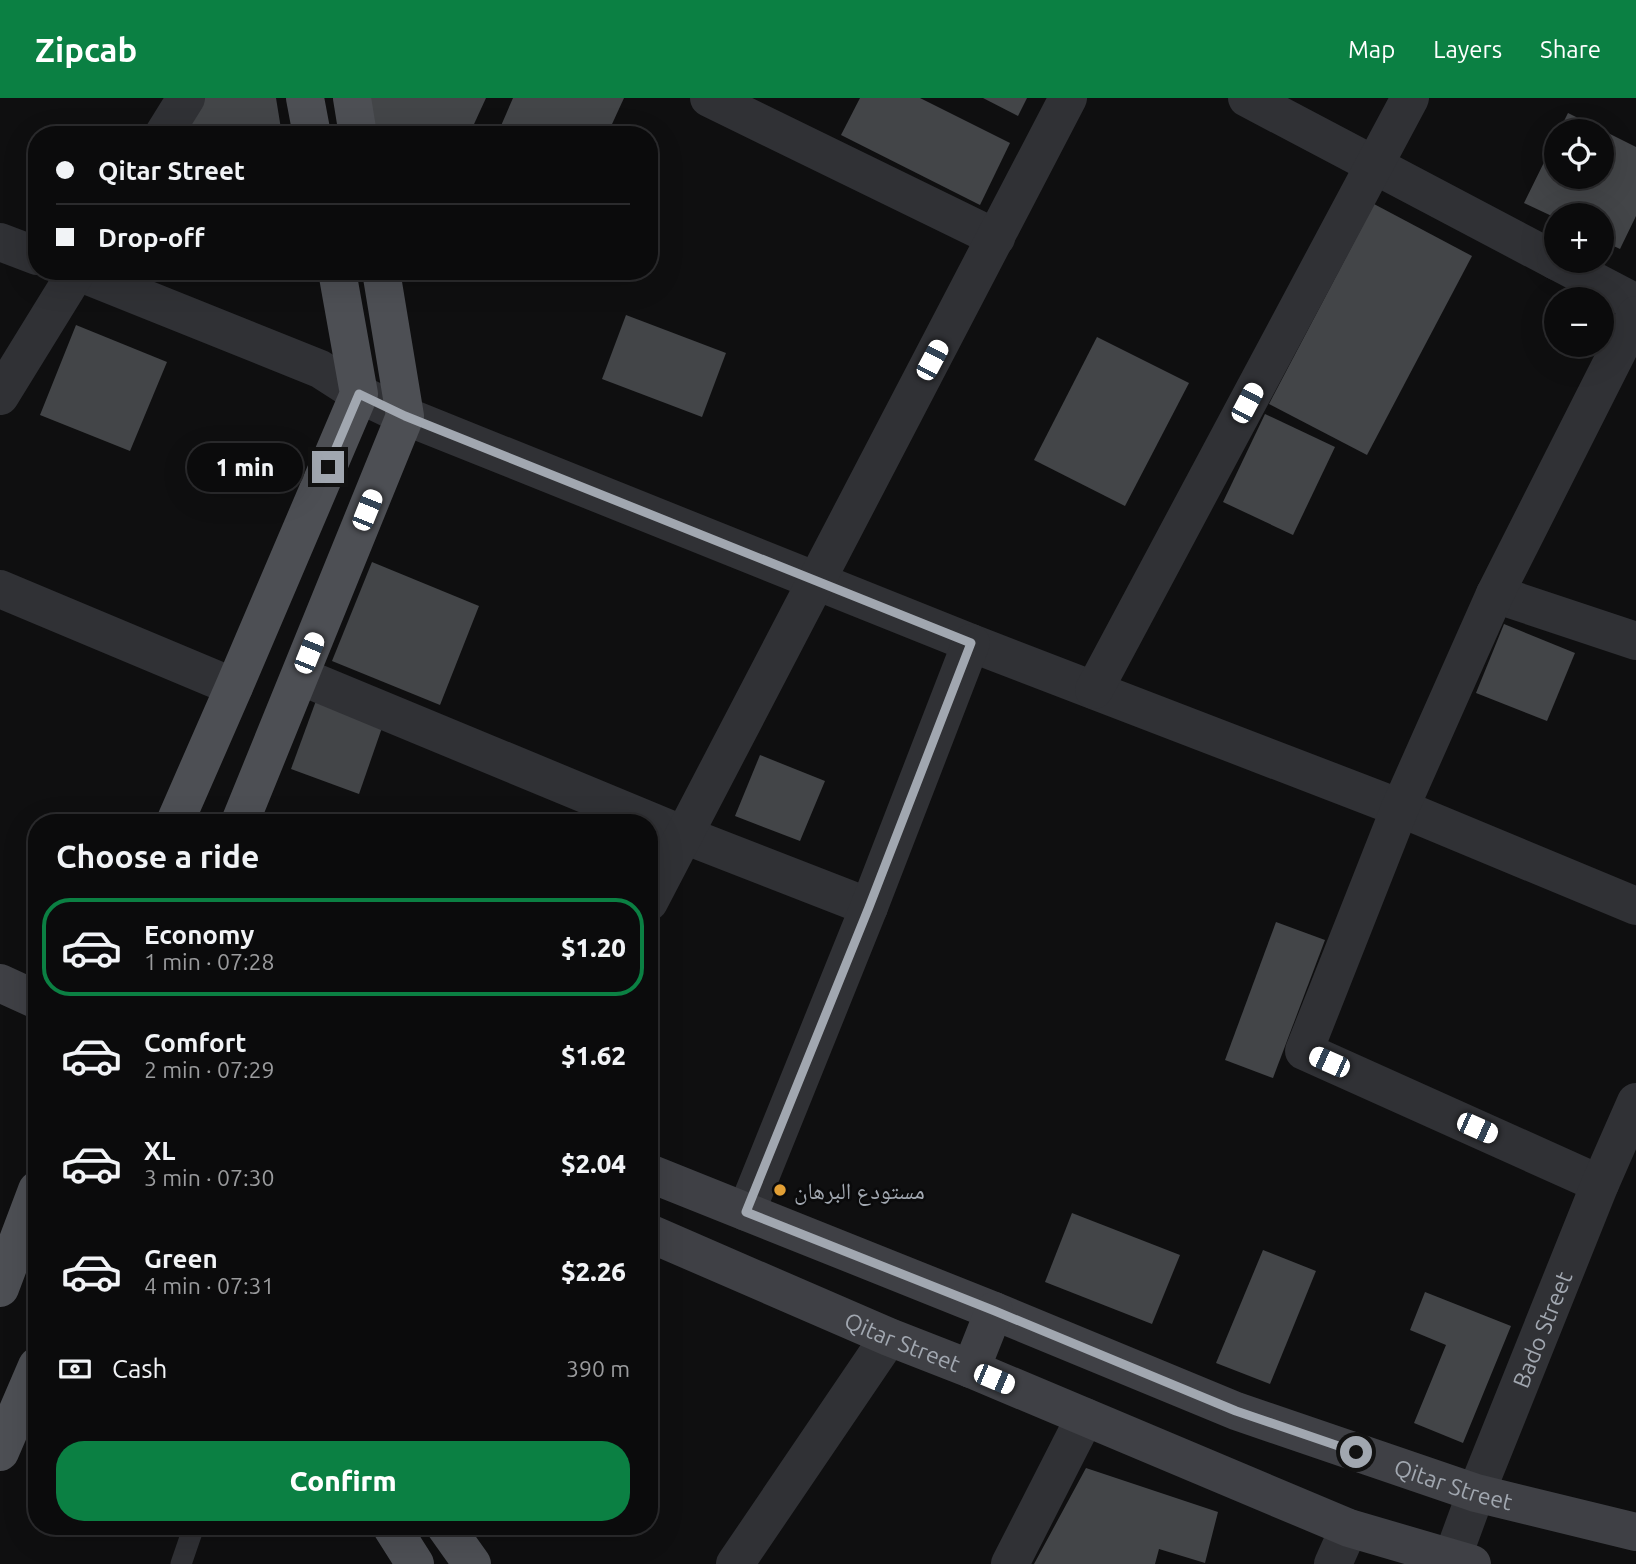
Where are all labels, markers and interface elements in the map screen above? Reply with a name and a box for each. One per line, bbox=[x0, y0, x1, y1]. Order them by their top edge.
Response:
text: Zipcab bbox=[35, 31, 137, 68]
text: Map bbox=[1348, 36, 1395, 63]
text: Layers bbox=[1433, 36, 1502, 63]
text: Share bbox=[1540, 36, 1601, 63]
map controls bbox=[1544, 119, 1614, 357]
button: locate bbox=[1544, 119, 1614, 189]
text: Qitar Street bbox=[98, 156, 245, 185]
button: + bbox=[1544, 203, 1614, 273]
text: Drop-off bbox=[98, 223, 205, 252]
button: − bbox=[1544, 287, 1614, 357]
car bbox=[913, 337, 952, 383]
car bbox=[1228, 380, 1267, 426]
callout: 1 min bbox=[188, 442, 304, 492]
route end bbox=[312, 451, 344, 483]
text: 1 min bbox=[216, 455, 274, 480]
car bbox=[350, 487, 385, 533]
car bbox=[292, 630, 327, 676]
text: Choose a ride bbox=[56, 838, 259, 874]
icon: car bbox=[60, 916, 123, 979]
text: Economy bbox=[144, 920, 254, 949]
text: $1.20 bbox=[561, 933, 626, 962]
text: 1 min · 07:28 bbox=[144, 949, 275, 974]
icon: car bbox=[60, 1024, 123, 1087]
text: Comfort bbox=[144, 1028, 247, 1057]
text: $1.62 bbox=[561, 1041, 626, 1070]
car bbox=[1306, 1044, 1353, 1080]
text: 2 min · 07:29 bbox=[144, 1057, 275, 1082]
car bbox=[1454, 1110, 1501, 1146]
icon: car bbox=[60, 1132, 123, 1195]
text: XL bbox=[144, 1136, 175, 1165]
text: $2.04 bbox=[561, 1149, 626, 1178]
text: 3 min · 07:30 bbox=[144, 1165, 275, 1190]
place label: مستودع البرهان bbox=[794, 1178, 925, 1206]
marker: مستودع البرهان bbox=[772, 1182, 788, 1198]
icon: car bbox=[60, 1240, 123, 1303]
text: Green bbox=[144, 1244, 218, 1273]
text: $2.26 bbox=[561, 1257, 626, 1286]
street label: Bado Street bbox=[1507, 1268, 1576, 1391]
text: 4 min · 07:31 bbox=[144, 1273, 275, 1298]
street label: Qitar Street bbox=[841, 1307, 964, 1376]
icon: cash bbox=[56, 1350, 94, 1388]
text: Cash bbox=[112, 1354, 167, 1383]
text: 390 m bbox=[566, 1356, 630, 1381]
car bbox=[971, 1361, 1018, 1397]
route start bbox=[1340, 1436, 1372, 1468]
button: Confirm bbox=[56, 1441, 630, 1521]
street label: Qitar Street bbox=[1391, 1454, 1515, 1514]

